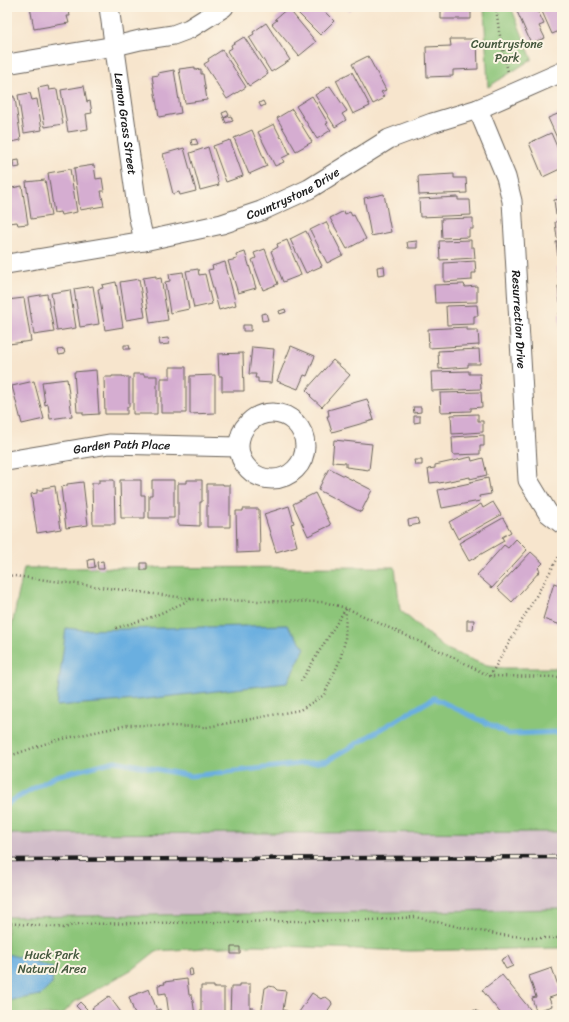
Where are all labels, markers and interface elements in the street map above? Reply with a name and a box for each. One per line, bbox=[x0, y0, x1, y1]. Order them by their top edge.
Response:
park label: Countrystone Park bbox=[471, 33, 543, 69]
street label: Lemon Grass Street bbox=[107, 71, 143, 176]
street label: Countrystone Drive bbox=[243, 161, 344, 226]
street label: Resurrection Drive bbox=[505, 270, 533, 369]
street label: Garden Path Place bbox=[72, 433, 170, 461]
park label: Huck Park Natural Area bbox=[18, 944, 87, 980]

